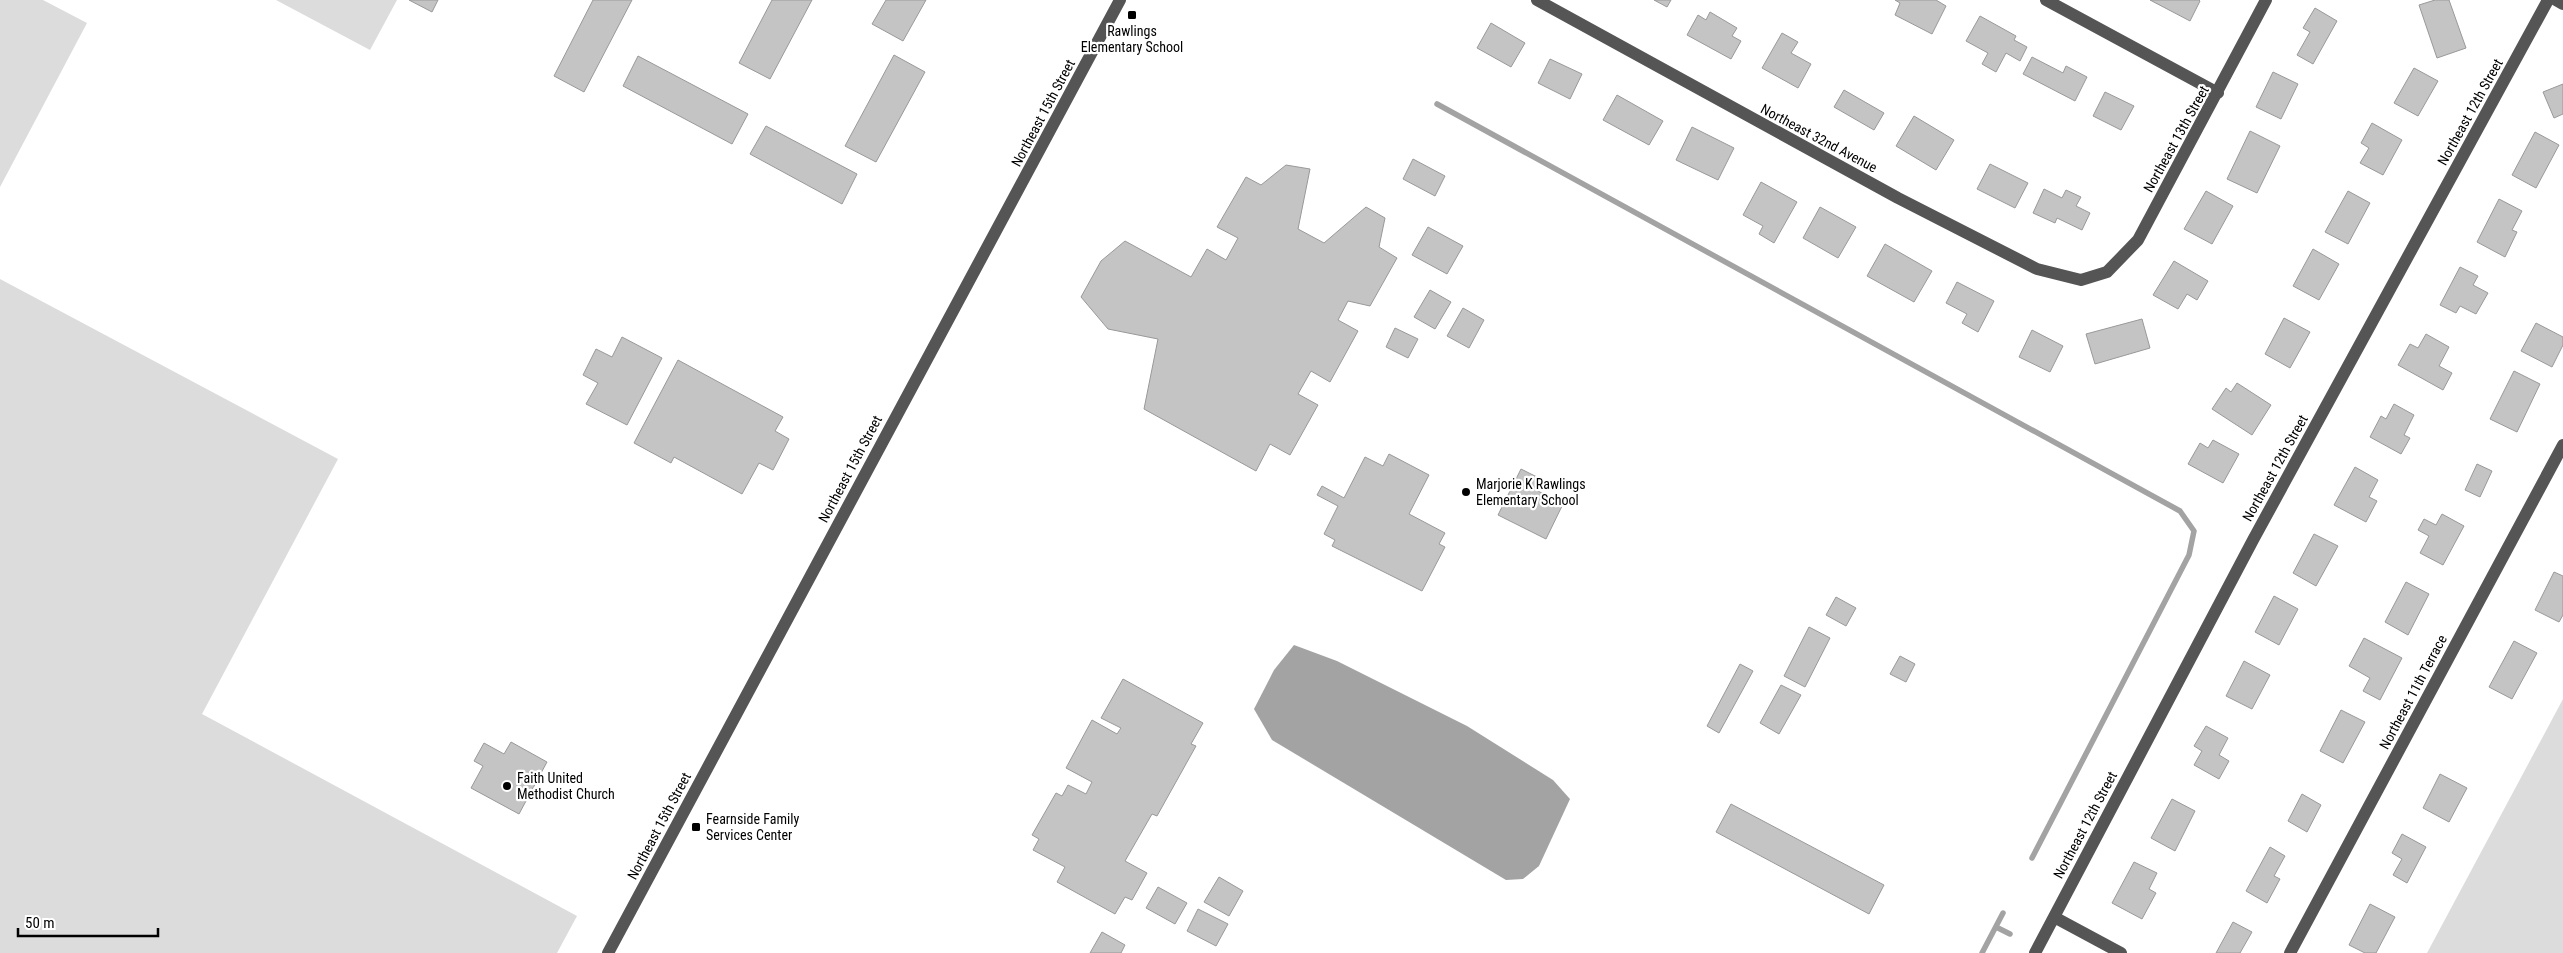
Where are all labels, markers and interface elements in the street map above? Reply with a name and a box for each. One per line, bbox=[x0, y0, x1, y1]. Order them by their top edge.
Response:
marker: Rawlings Elementary School bbox=[1126, 9, 1138, 21]
place label: Rawlings Elementary School bbox=[1081, 23, 1183, 55]
street label: Northeast 12th Street bbox=[2434, 56, 2506, 168]
street label: Northeast 15th Street bbox=[1008, 57, 1078, 169]
street label: Northeast 13th Street bbox=[2140, 83, 2212, 195]
street label: Northeast 32nd Avenue bbox=[1758, 101, 1880, 176]
street label: Northeast 12th Street bbox=[2239, 412, 2311, 524]
street label: Northeast 15th Street bbox=[815, 413, 885, 525]
place label: Marjorie K Rawlings Elementary School bbox=[1476, 476, 1586, 508]
marker: Marjorie K Rawlings Elementary School bbox=[1460, 486, 1472, 498]
street label: Northeast 11th Terrace bbox=[2376, 632, 2450, 752]
street label: Northeast 12th Street bbox=[2050, 769, 2120, 881]
place label: Faith United Methodist Church bbox=[517, 770, 615, 802]
street label: Northeast 15th Street bbox=[624, 770, 694, 882]
marker: Faith United Methodist Church bbox=[501, 780, 513, 792]
place label: Fearnside Family Services Center bbox=[706, 811, 799, 843]
marker: Fearnside Family Services Center bbox=[690, 821, 702, 833]
scale bar bbox=[18, 906, 158, 938]
text: 50 m bbox=[25, 914, 55, 932]

